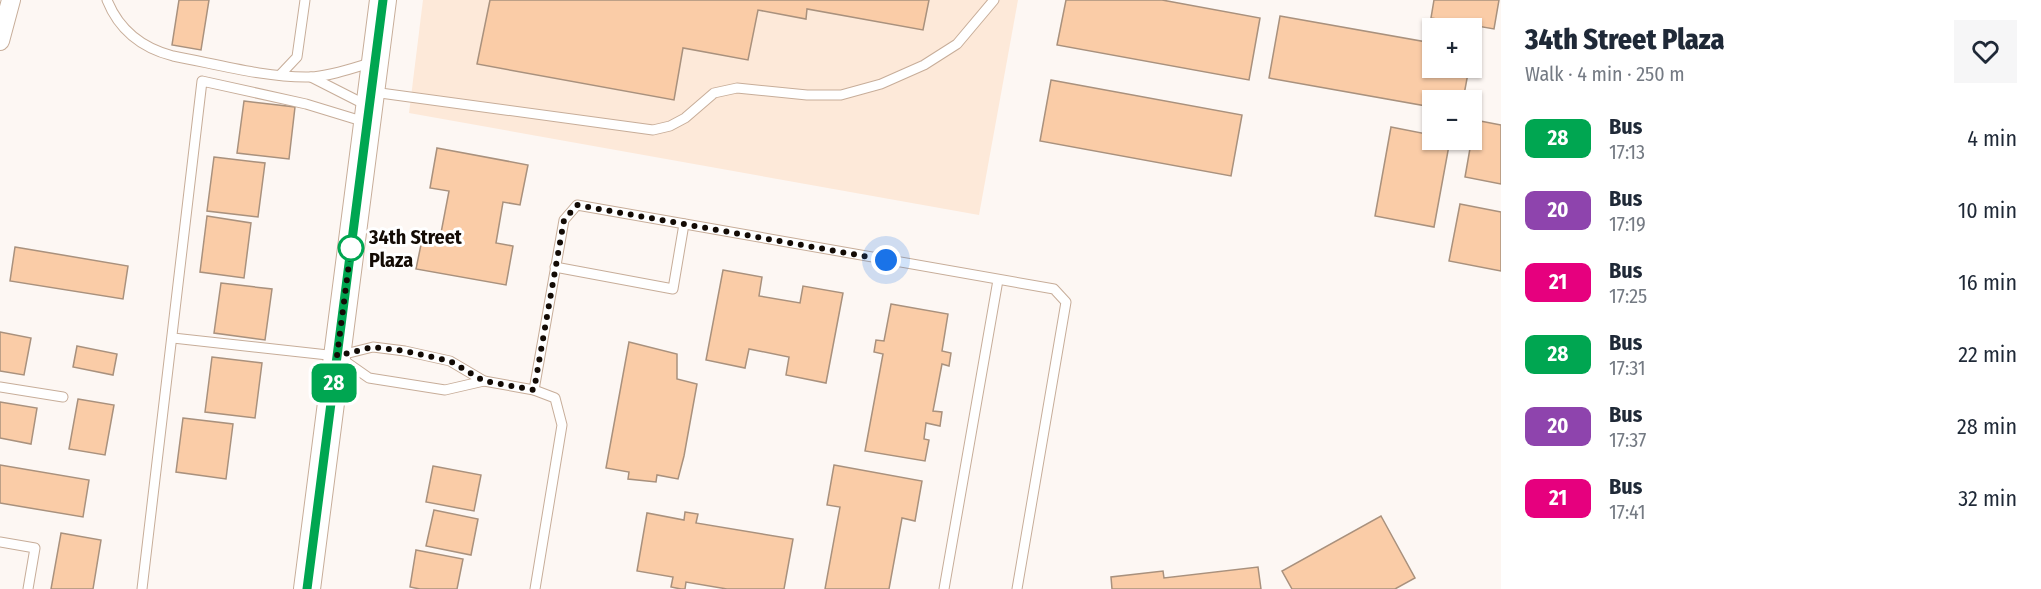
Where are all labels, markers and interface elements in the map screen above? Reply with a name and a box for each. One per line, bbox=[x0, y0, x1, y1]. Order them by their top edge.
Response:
map controls bbox=[1422, 18, 1482, 150]
button: + bbox=[1422, 18, 1482, 78]
button: heart bbox=[1954, 20, 2017, 83]
text: 34th Street Plaza bbox=[1525, 23, 1724, 56]
text: Walk · 4 min · 250 m bbox=[1525, 62, 1685, 86]
button: − bbox=[1422, 90, 1482, 150]
text: Bus bbox=[1609, 113, 1642, 140]
text: 28 bbox=[1548, 125, 1568, 151]
text: 4 min bbox=[1967, 125, 2017, 152]
text: 17:13 bbox=[1609, 140, 1645, 164]
text: Bus bbox=[1609, 185, 1642, 212]
text: 20 bbox=[1547, 197, 1569, 223]
text: 10 min bbox=[1958, 197, 2017, 224]
text: 17:19 bbox=[1609, 212, 1646, 236]
place label: 34th Street Plaza bbox=[368, 225, 463, 272]
marker: 34th Street Plaza bbox=[338, 235, 364, 261]
your location bbox=[871, 245, 901, 275]
text: Bus bbox=[1609, 257, 1642, 284]
text: 21 bbox=[1549, 269, 1567, 295]
text: 16 min bbox=[1958, 269, 2017, 296]
text: 17:25 bbox=[1609, 284, 1647, 308]
text: Bus bbox=[1609, 329, 1642, 356]
text: 28 bbox=[1548, 341, 1568, 367]
text: 22 min bbox=[1958, 341, 2017, 368]
text: 17:31 bbox=[1609, 356, 1646, 380]
line badge: 28 bbox=[307, 364, 361, 403]
text: 28 bbox=[324, 370, 344, 396]
text: Bus bbox=[1609, 401, 1642, 428]
text: 20 bbox=[1547, 413, 1569, 439]
text: 28 min bbox=[1957, 413, 2017, 440]
text: 17:37 bbox=[1609, 428, 1646, 452]
text: Bus bbox=[1609, 473, 1642, 500]
text: 21 bbox=[1549, 485, 1567, 511]
text: 32 min bbox=[1958, 485, 2017, 512]
text: 17:41 bbox=[1609, 500, 1645, 524]

